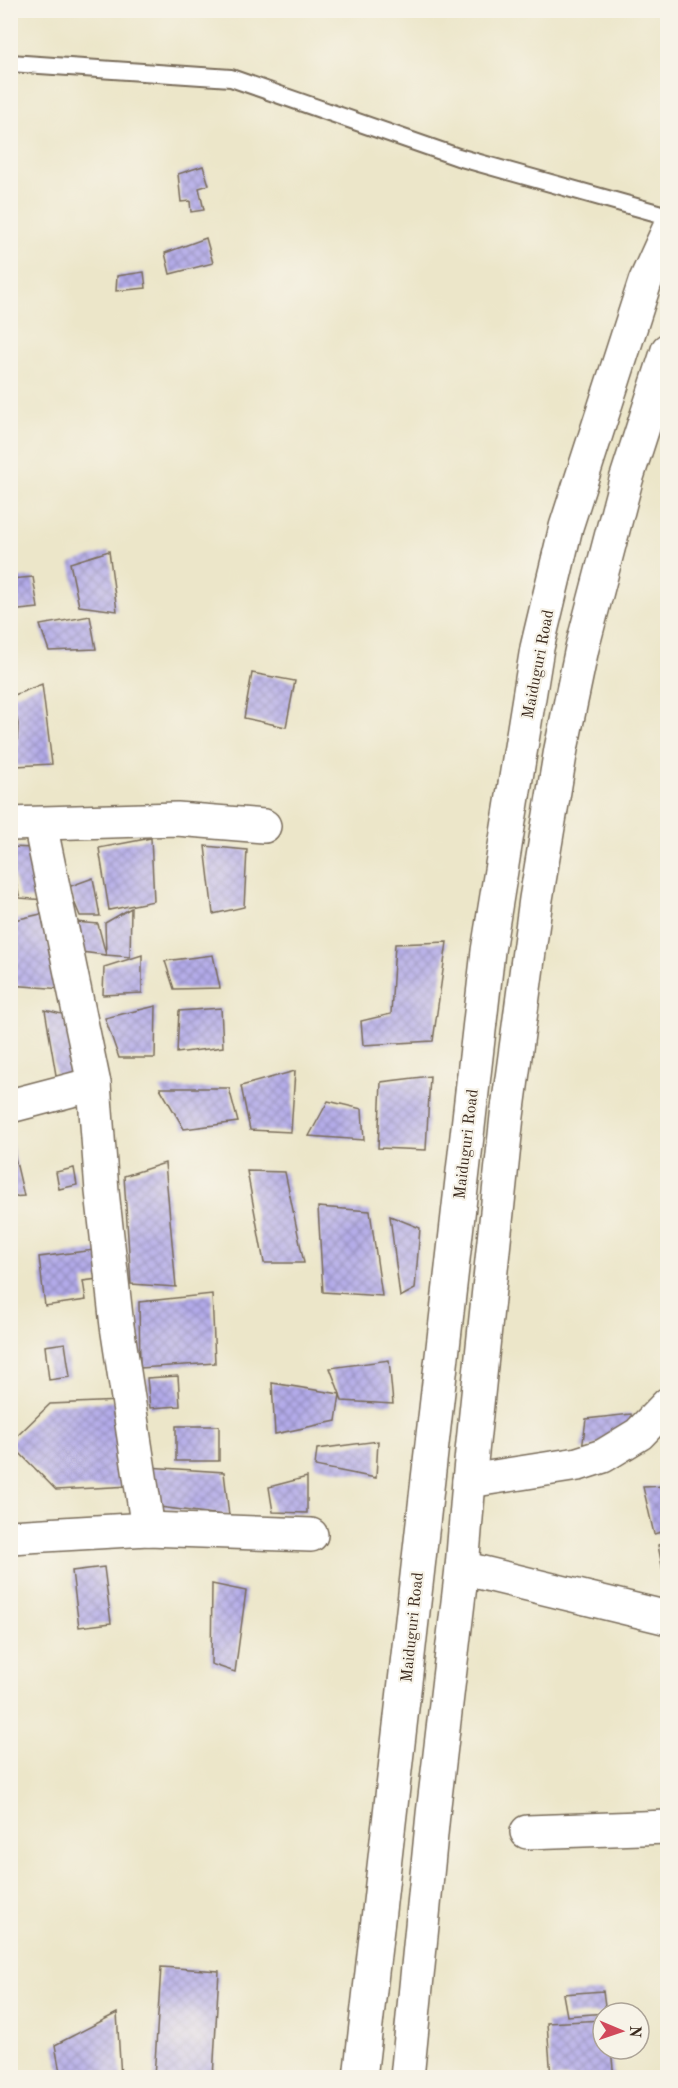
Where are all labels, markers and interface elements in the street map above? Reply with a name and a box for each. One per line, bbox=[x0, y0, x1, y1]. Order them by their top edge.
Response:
street label: Maiduguri Road bbox=[521, 609, 557, 720]
street label: Maiduguri Road bbox=[452, 1088, 482, 1200]
street label: Maiduguri Road bbox=[399, 1571, 427, 1683]
north arrow bbox=[591, 2001, 651, 2061]
text: N bbox=[626, 2025, 642, 2039]

